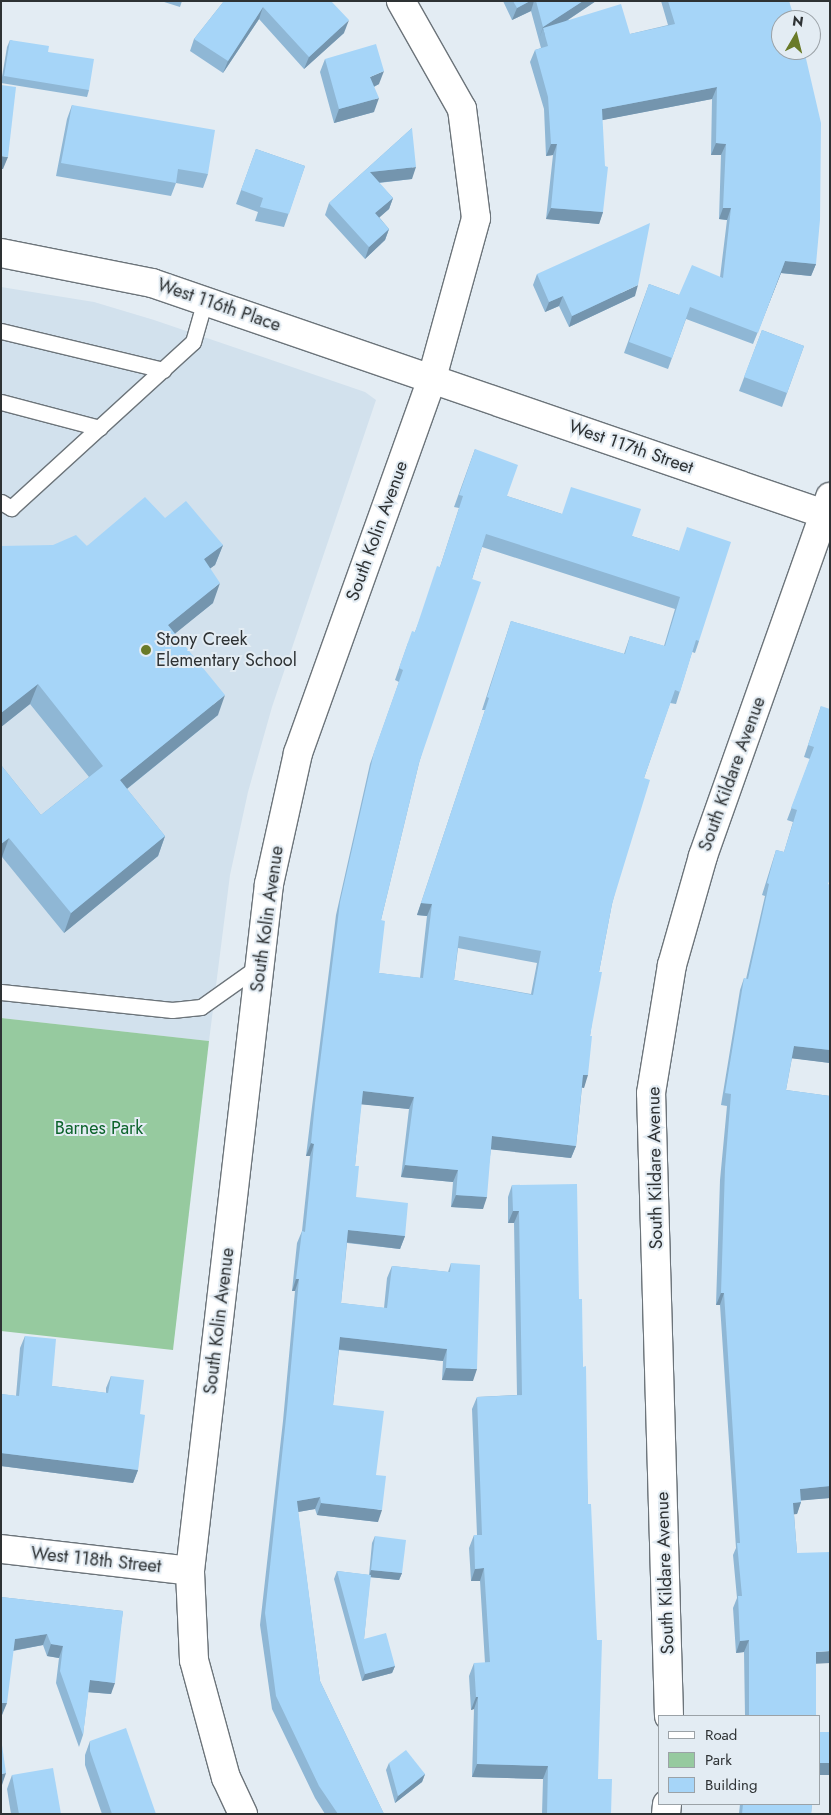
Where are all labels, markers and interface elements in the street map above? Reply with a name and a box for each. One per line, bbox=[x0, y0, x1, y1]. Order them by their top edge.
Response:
north arrow bbox=[771, 10, 821, 60]
text: N bbox=[791, 10, 805, 32]
street label: West 116th Place bbox=[155, 274, 283, 336]
street label: West 117th Street bbox=[566, 416, 696, 478]
street label: South Kolin Avenue bbox=[342, 458, 412, 604]
place label: Stony Creek Elementary School bbox=[156, 629, 297, 672]
marker: Stony Creek Elementary School bbox=[140, 644, 152, 656]
street label: South Kildare Avenue bbox=[694, 694, 770, 854]
street label: South Kolin Avenue bbox=[246, 844, 288, 994]
street label: South Kildare Avenue bbox=[643, 1086, 667, 1250]
park label: Barnes Park bbox=[55, 1117, 143, 1139]
street label: South Kolin Avenue bbox=[199, 1246, 239, 1396]
street label: South Kildare Avenue bbox=[651, 1491, 679, 1655]
street label: West 118th Street bbox=[30, 1542, 162, 1578]
legend bbox=[658, 1715, 821, 1805]
text: Road bbox=[705, 1724, 737, 1746]
text: Park bbox=[705, 1749, 732, 1771]
text: Building bbox=[705, 1774, 757, 1796]

